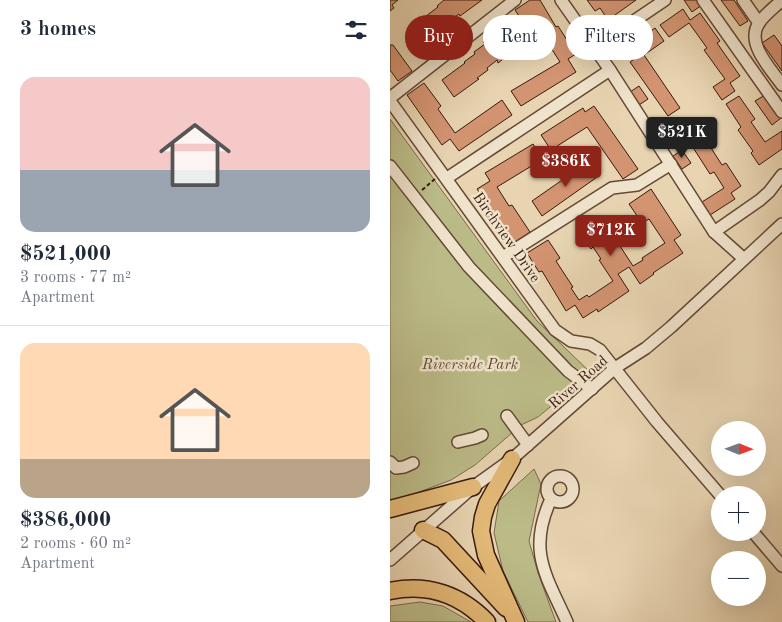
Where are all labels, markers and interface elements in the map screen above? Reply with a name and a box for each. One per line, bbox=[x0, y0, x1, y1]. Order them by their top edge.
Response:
chip: Buy bbox=[405, 15, 473, 60]
chip: Rent bbox=[483, 15, 556, 60]
chip: Filters bbox=[566, 15, 653, 60]
icon: filters bbox=[342, 16, 370, 44]
text: 3 homes bbox=[20, 19, 96, 40]
icon: home bbox=[150, 110, 240, 200]
pin: $521K bbox=[647, 116, 717, 159]
text: $521K bbox=[657, 125, 707, 141]
pin: $386K bbox=[531, 146, 601, 188]
text: $386K bbox=[541, 154, 591, 170]
street label: Birchview Drive bbox=[469, 190, 542, 286]
pin: $712K bbox=[576, 214, 646, 257]
text: $712K bbox=[586, 223, 636, 239]
text: $521,000 bbox=[20, 244, 111, 265]
text: 3 rooms · 77 m² bbox=[20, 270, 131, 286]
text: Apartment bbox=[20, 290, 95, 306]
street label: River Road bbox=[547, 354, 611, 413]
park label: Riverside Park bbox=[421, 358, 518, 373]
icon: home bbox=[150, 375, 240, 465]
north arrow bbox=[711, 421, 766, 476]
map controls bbox=[711, 421, 766, 606]
button: + bbox=[711, 486, 766, 541]
text: $386,000 bbox=[20, 510, 111, 531]
text: 2 rooms · 60 m² bbox=[20, 536, 131, 552]
button: − bbox=[711, 551, 766, 606]
text: Apartment bbox=[20, 556, 95, 572]

